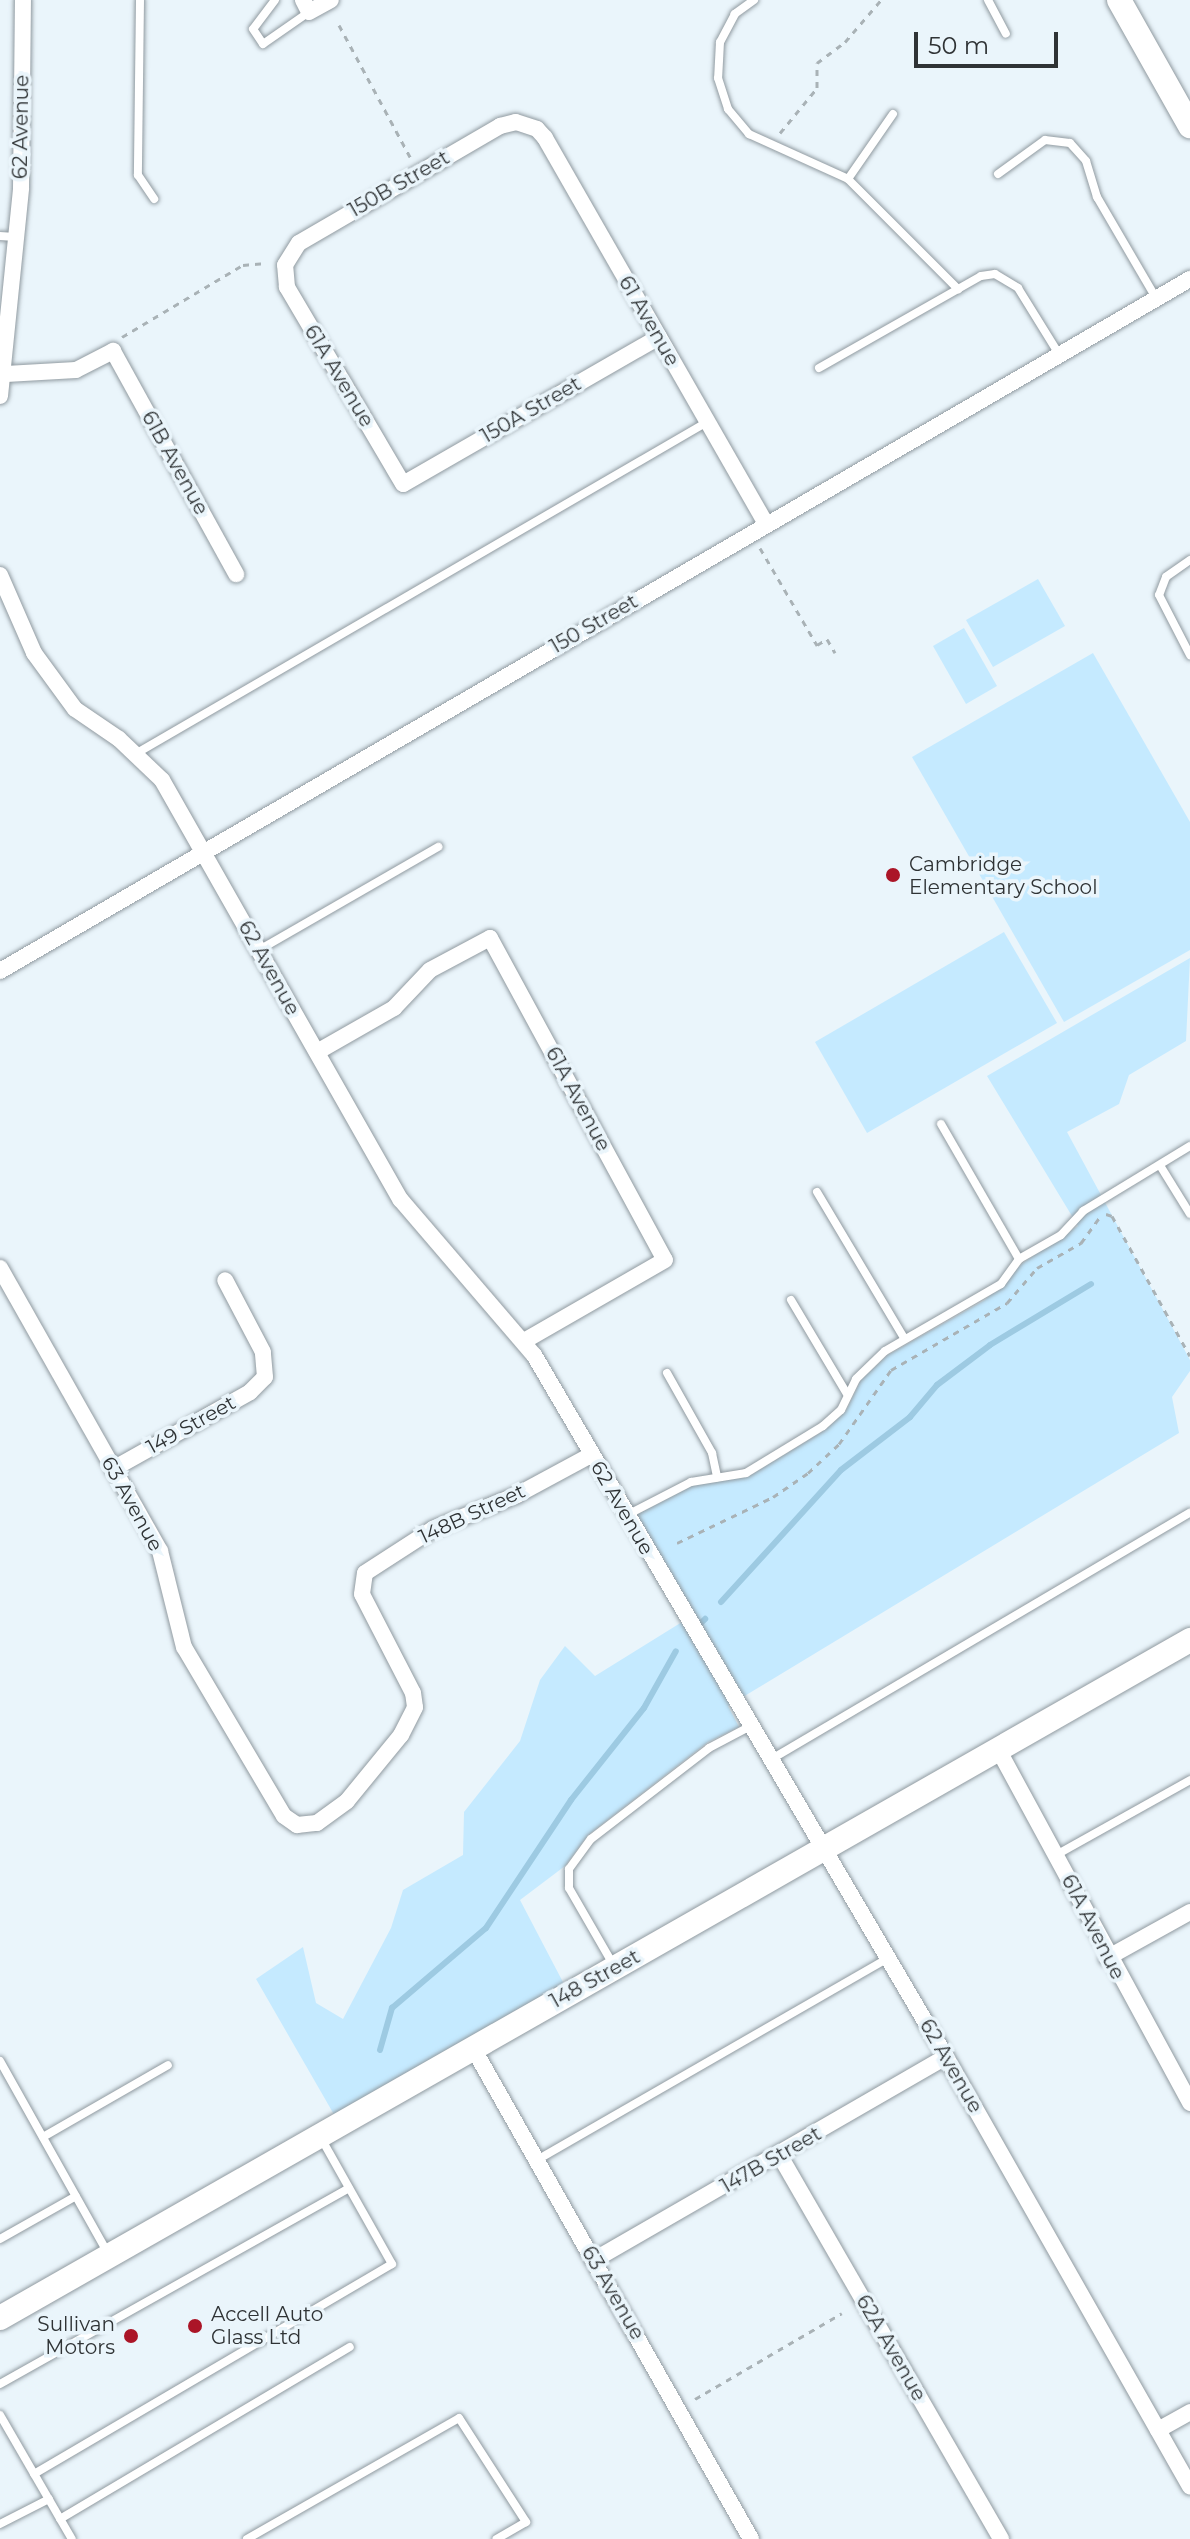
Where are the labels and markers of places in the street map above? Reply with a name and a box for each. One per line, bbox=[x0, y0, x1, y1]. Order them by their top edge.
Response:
place label: Cambridge Elementary School bbox=[909, 852, 1098, 899]
marker: Cambridge Elementary School bbox=[884, 866, 902, 884]
place label: Accell Auto Glass Ltd bbox=[211, 2302, 323, 2349]
place label: Sullivan Motors bbox=[37, 2312, 115, 2359]
marker: Accell Auto Glass Ltd bbox=[186, 2317, 204, 2335]
marker: Sullivan Motors bbox=[122, 2327, 140, 2345]

